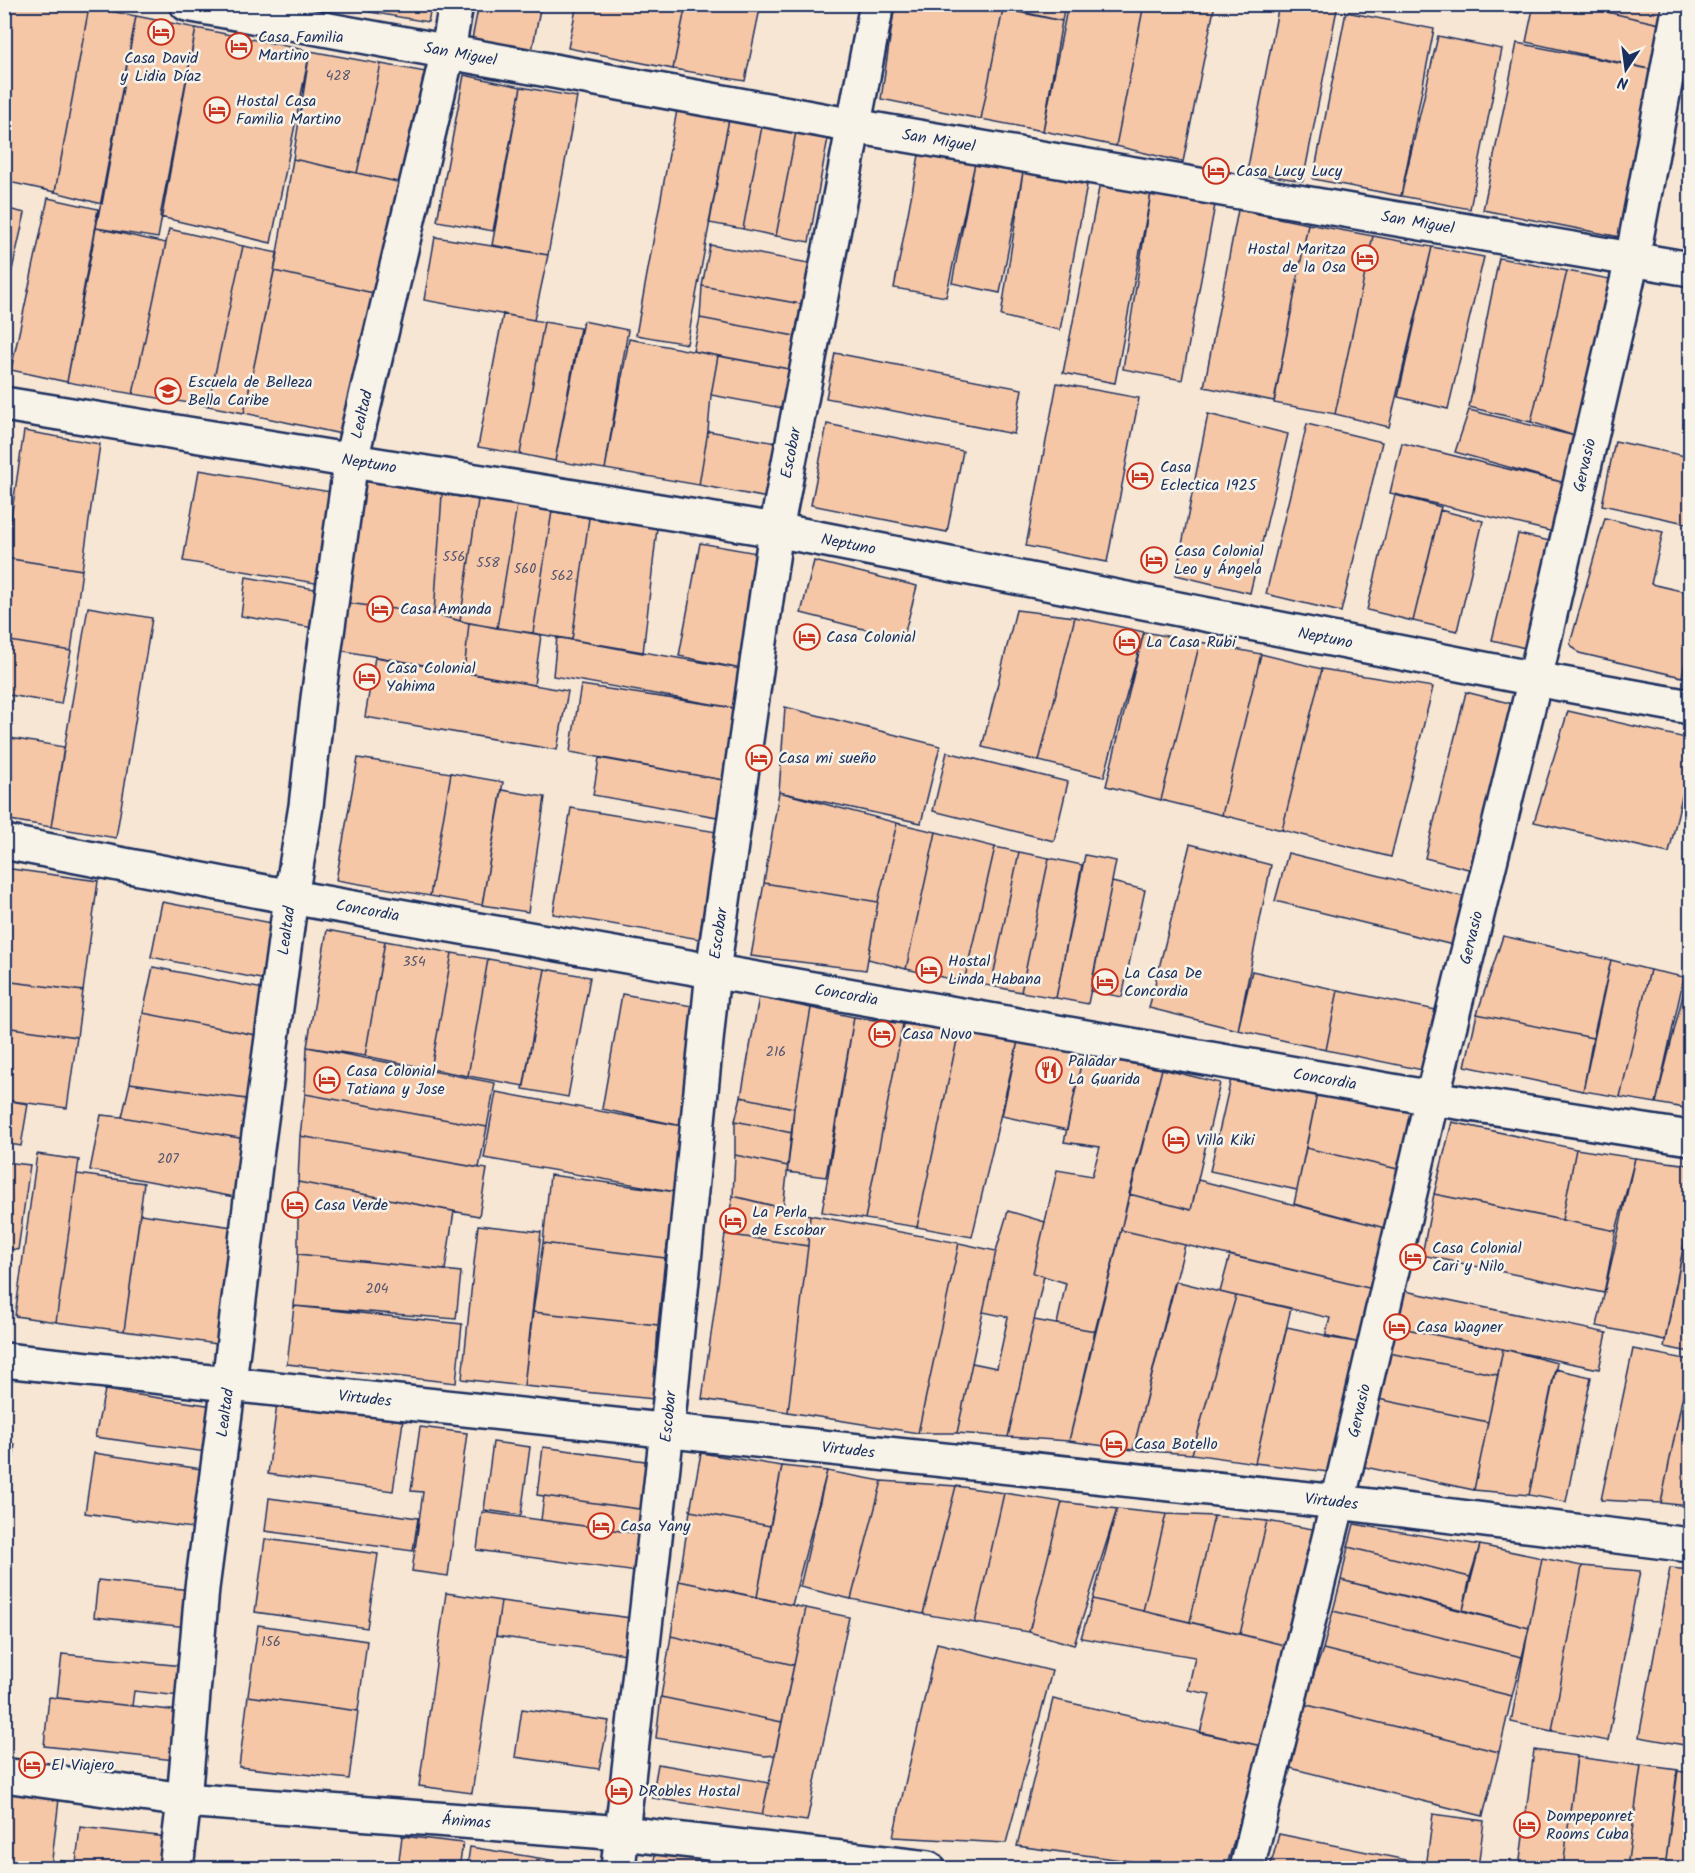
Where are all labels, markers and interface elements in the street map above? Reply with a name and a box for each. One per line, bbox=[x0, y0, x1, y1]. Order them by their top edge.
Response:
hotel icon: Casa David y Lidia Díaz bbox=[146, 17, 176, 47]
place label: Casa Familia Martino bbox=[258, 25, 343, 68]
hotel icon: Casa Familia Martino bbox=[224, 31, 254, 61]
street label: San Miguel bbox=[422, 35, 499, 73]
north arrow bbox=[1596, 39, 1656, 99]
place label: Casa David y Lidia Díaz bbox=[120, 46, 201, 89]
house number: 428 bbox=[326, 65, 351, 87]
text: N bbox=[1615, 69, 1631, 95]
place label: Hostal Casa Familia Martino bbox=[236, 89, 341, 132]
hotel icon: Hostal Casa Familia Martino bbox=[202, 95, 232, 125]
street label: San Miguel bbox=[900, 122, 977, 159]
hotel icon: Casa Lucy Lucy bbox=[1201, 156, 1231, 186]
place label: Casa Lucy Lucy bbox=[1236, 159, 1343, 184]
street label: San Miguel bbox=[1379, 204, 1456, 241]
place label: Hostal Maritza de la Osa bbox=[1247, 237, 1346, 280]
hotel icon: Hostal Maritza de la Osa bbox=[1350, 243, 1380, 273]
place label: Escuela de Belleza Bella Caribe bbox=[188, 370, 313, 413]
school or university icon: Escuela de Belleza Bella Caribe bbox=[153, 376, 183, 406]
street label: Lealtad bbox=[344, 387, 380, 441]
street label: Escobar bbox=[774, 423, 808, 481]
street label: Gervasio bbox=[1566, 436, 1603, 494]
street label: Neptuno bbox=[340, 447, 399, 480]
place label: Casa Eclectica 1925 bbox=[1160, 455, 1258, 498]
hotel icon: Casa Eclectica 1925 bbox=[1125, 461, 1155, 491]
street label: Neptuno bbox=[819, 527, 878, 562]
place label: Casa Colonial Leo y Ángela bbox=[1174, 539, 1264, 582]
hotel icon: Casa Colonial Leo y Ángela bbox=[1139, 545, 1169, 575]
house number: 556 bbox=[443, 546, 465, 568]
house number: 558 bbox=[476, 552, 500, 574]
house number: 560 bbox=[514, 558, 536, 580]
house number: 562 bbox=[550, 565, 574, 587]
hotel icon: Casa Amanda bbox=[365, 594, 395, 624]
place label: Casa Amanda bbox=[400, 597, 492, 622]
street label: Neptuno bbox=[1296, 620, 1355, 655]
hotel icon: Casa Colonial bbox=[792, 622, 822, 652]
place label: Casa Colonial bbox=[826, 625, 916, 650]
hotel icon: La Casa Rubi bbox=[1112, 627, 1142, 657]
place label: La Casa Rubi bbox=[1146, 630, 1237, 655]
place label: Casa Colonial Yahima bbox=[386, 656, 476, 699]
hotel icon: Casa Colonial Yahima bbox=[352, 662, 382, 692]
hotel icon: Casa mi sueño bbox=[744, 743, 774, 773]
place label: Casa mi sueño bbox=[778, 746, 876, 771]
street label: Concordia bbox=[334, 893, 401, 928]
street label: Lealtad bbox=[271, 904, 302, 957]
street label: Escobar bbox=[702, 904, 735, 961]
street label: Gervasio bbox=[1453, 908, 1490, 967]
place label: Hostal Linda Habana bbox=[948, 949, 1041, 992]
house number: 354 bbox=[402, 951, 426, 973]
hotel icon: Hostal Linda Habana bbox=[914, 955, 944, 985]
place label: La Casa De Concordia bbox=[1124, 961, 1202, 1004]
hotel icon: La Casa De Concordia bbox=[1090, 967, 1120, 997]
street label: Concordia bbox=[812, 977, 880, 1013]
hotel icon: Casa Novo bbox=[867, 1019, 897, 1049]
place label: Casa Novo bbox=[902, 1022, 972, 1047]
house number: 216 bbox=[766, 1041, 786, 1063]
place label: Paladar La Guarida bbox=[1068, 1049, 1140, 1092]
restaurant icon: Paladar La Guarida bbox=[1034, 1055, 1064, 1085]
place label: Casa Colonial Tatiana y Jose bbox=[346, 1059, 445, 1102]
street label: Concordia bbox=[1291, 1061, 1359, 1097]
hotel icon: Casa Colonial Tatiana y Jose bbox=[312, 1065, 342, 1095]
hotel icon: Villa Kiki bbox=[1161, 1125, 1191, 1155]
place label: Villa Kiki bbox=[1196, 1128, 1256, 1153]
house number: 207 bbox=[157, 1148, 179, 1170]
hotel icon: Casa Verde bbox=[280, 1190, 310, 1220]
place label: Casa Verde bbox=[314, 1193, 388, 1218]
place label: La Perla de Escobar bbox=[752, 1200, 827, 1243]
hotel icon: La Perla de Escobar bbox=[718, 1206, 748, 1236]
place label: Casa Colonial Cari y Nilo bbox=[1432, 1236, 1522, 1279]
hotel icon: Casa Colonial Cari y Nilo bbox=[1398, 1242, 1428, 1272]
house number: 204 bbox=[366, 1278, 389, 1300]
hotel icon: Casa Wagner bbox=[1382, 1312, 1412, 1342]
place label: Casa Wagner bbox=[1416, 1315, 1504, 1340]
street label: Gervasio bbox=[1341, 1381, 1378, 1440]
street label: Virtudes bbox=[337, 1383, 393, 1414]
street label: Lealtad bbox=[209, 1386, 241, 1439]
street label: Escobar bbox=[653, 1388, 684, 1444]
hotel icon: Casa Botello bbox=[1099, 1429, 1129, 1459]
place label: Casa Botello bbox=[1134, 1432, 1218, 1457]
street label: Virtudes bbox=[820, 1435, 876, 1465]
street label: Virtudes bbox=[1304, 1486, 1360, 1517]
hotel icon: Casa Yany bbox=[586, 1511, 616, 1541]
place label: Casa Yany bbox=[620, 1514, 691, 1539]
house number: 156 bbox=[261, 1631, 281, 1653]
hotel icon: El Viajero bbox=[17, 1750, 47, 1780]
place label: El Viajero bbox=[51, 1753, 114, 1778]
hotel icon: DRobles Hostal bbox=[604, 1776, 634, 1806]
place label: DRobles Hostal bbox=[638, 1779, 740, 1804]
place label: Dompeponret Rooms Cuba bbox=[1546, 1804, 1634, 1847]
street label: Ánimas bbox=[441, 1807, 492, 1836]
hotel icon: Dompeponret Rooms Cuba bbox=[1512, 1810, 1542, 1840]

